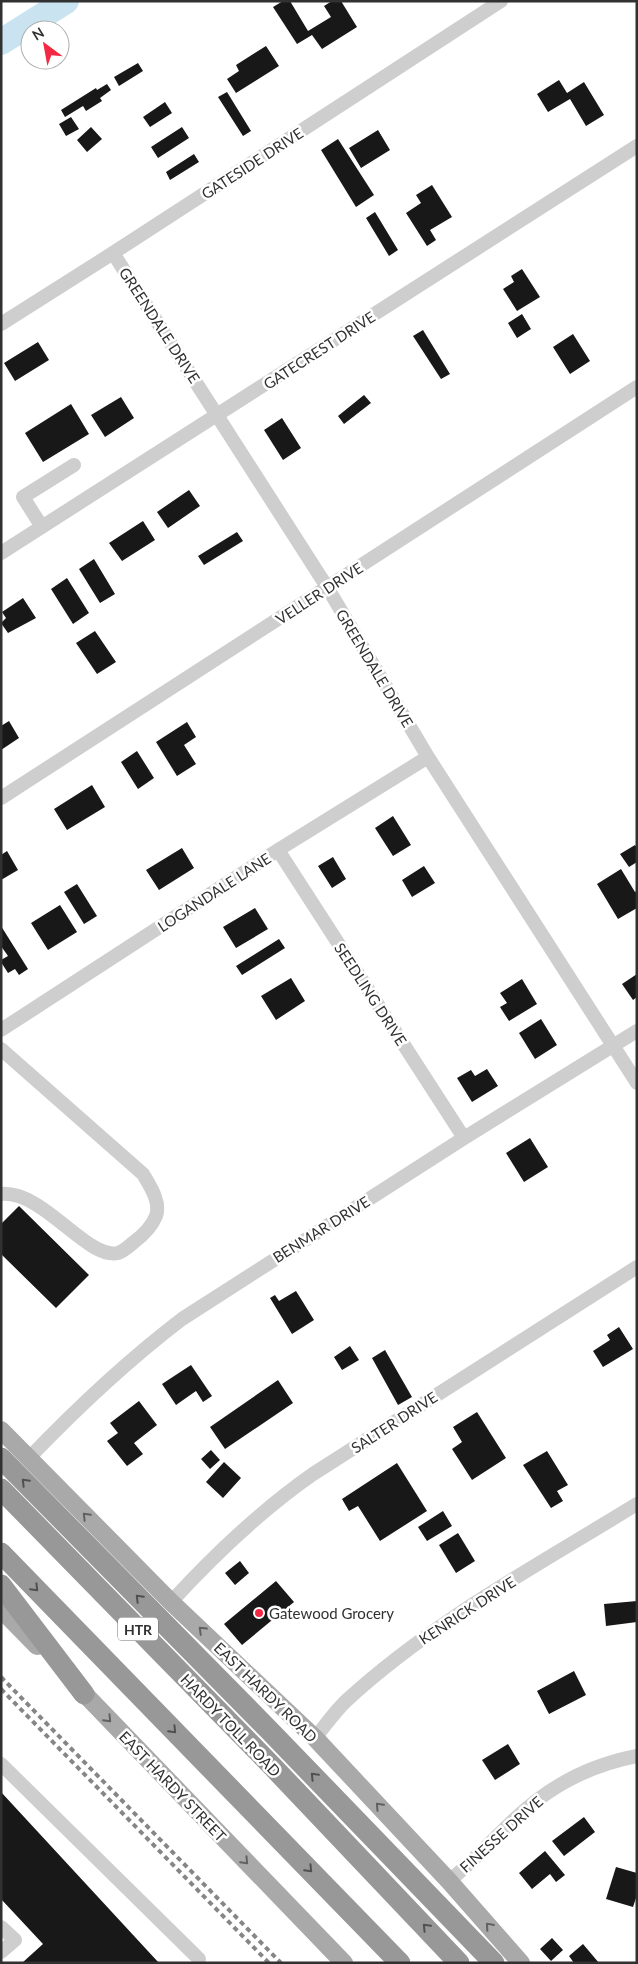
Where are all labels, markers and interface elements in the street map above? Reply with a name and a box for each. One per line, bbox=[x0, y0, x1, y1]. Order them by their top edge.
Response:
north arrow bbox=[20, 20, 70, 70]
text: N bbox=[29, 23, 47, 44]
street label: GATESIDE DRIVE bbox=[198, 123, 306, 203]
street label: GREENDALE DRIVE bbox=[116, 264, 204, 386]
street label: GATECREST DRIVE bbox=[260, 307, 378, 393]
street label: VELLER DRIVE bbox=[272, 558, 366, 628]
street label: GREENDALE DRIVE bbox=[333, 606, 417, 730]
street label: LOGANDALE LANE bbox=[154, 849, 274, 935]
street label: SEEDLING DRIVE bbox=[331, 939, 411, 1049]
street label: BENMAR DRIVE bbox=[269, 1192, 373, 1266]
street label: SALTER DRIVE bbox=[348, 1387, 440, 1457]
one-way arrow bbox=[22, 1479, 31, 1488]
one-way arrow bbox=[83, 1513, 92, 1522]
street label: KENRICK DRIVE bbox=[415, 1572, 519, 1648]
one-way arrow bbox=[29, 1583, 38, 1592]
one-way arrow bbox=[136, 1595, 145, 1604]
place label: Gatewood Grocery bbox=[269, 1604, 394, 1622]
marker: Gatewood Grocery bbox=[253, 1607, 265, 1619]
road number: HTR bbox=[118, 1618, 158, 1640]
one-way arrow bbox=[198, 1627, 207, 1636]
street label: EAST HARDY ROAD bbox=[211, 1638, 321, 1746]
street label: HARDY TOLL ROAD bbox=[177, 1670, 285, 1780]
one-way arrow bbox=[102, 1713, 111, 1722]
one-way arrow bbox=[167, 1724, 176, 1733]
street label: EAST HARDY STREET bbox=[116, 1727, 230, 1845]
one-way arrow bbox=[311, 1773, 320, 1782]
street label: FINESSE DRIVE bbox=[456, 1792, 546, 1876]
one-way arrow bbox=[376, 1803, 385, 1812]
one-way arrow bbox=[240, 1855, 249, 1864]
one-way arrow bbox=[303, 1864, 312, 1873]
one-way arrow bbox=[486, 1923, 495, 1932]
one-way arrow bbox=[423, 1924, 432, 1933]

